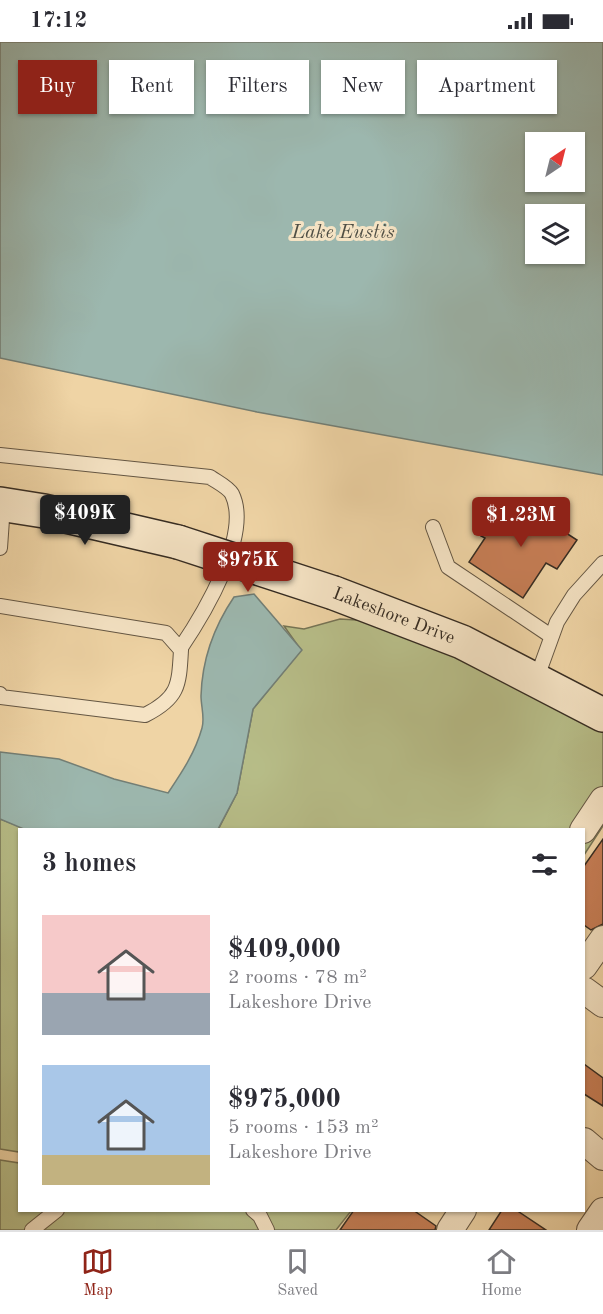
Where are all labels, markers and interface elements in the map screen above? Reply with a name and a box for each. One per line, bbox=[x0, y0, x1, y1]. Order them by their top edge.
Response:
text: 17:12 bbox=[30, 10, 87, 32]
chip: Buy bbox=[18, 60, 97, 114]
chip: Rent bbox=[109, 60, 194, 114]
chip: Filters bbox=[206, 60, 309, 114]
chip: New bbox=[321, 60, 405, 114]
chip: Apartment bbox=[417, 60, 557, 114]
north arrow bbox=[525, 132, 585, 192]
map controls bbox=[525, 132, 585, 264]
button: layers bbox=[525, 204, 585, 264]
water label: Lake Eustis bbox=[290, 223, 395, 243]
pin: $409K bbox=[43, 495, 127, 546]
pin: $1.23M bbox=[472, 497, 570, 548]
text: $409K bbox=[54, 504, 116, 524]
text: $1.23M bbox=[486, 506, 556, 526]
pin: $975K bbox=[206, 542, 290, 593]
text: $975K bbox=[217, 551, 279, 571]
street label: Lakeshore Drive bbox=[330, 584, 457, 647]
icon: filters bbox=[528, 848, 561, 881]
text: 3 homes bbox=[42, 851, 136, 877]
text: $409,000 bbox=[228, 937, 341, 963]
icon: home bbox=[90, 939, 162, 1011]
text: 2 rooms · 78 m² bbox=[228, 968, 367, 988]
text: Lakeshore Drive bbox=[228, 993, 371, 1013]
text: $975,000 bbox=[228, 1087, 341, 1113]
icon: home bbox=[90, 1089, 162, 1161]
text: 5 rooms · 153 m² bbox=[228, 1118, 378, 1138]
text: Lakeshore Drive bbox=[228, 1143, 371, 1163]
tab: Map bbox=[81, 1245, 114, 1301]
tab: Saved bbox=[277, 1245, 318, 1301]
tab: Home bbox=[481, 1245, 522, 1301]

